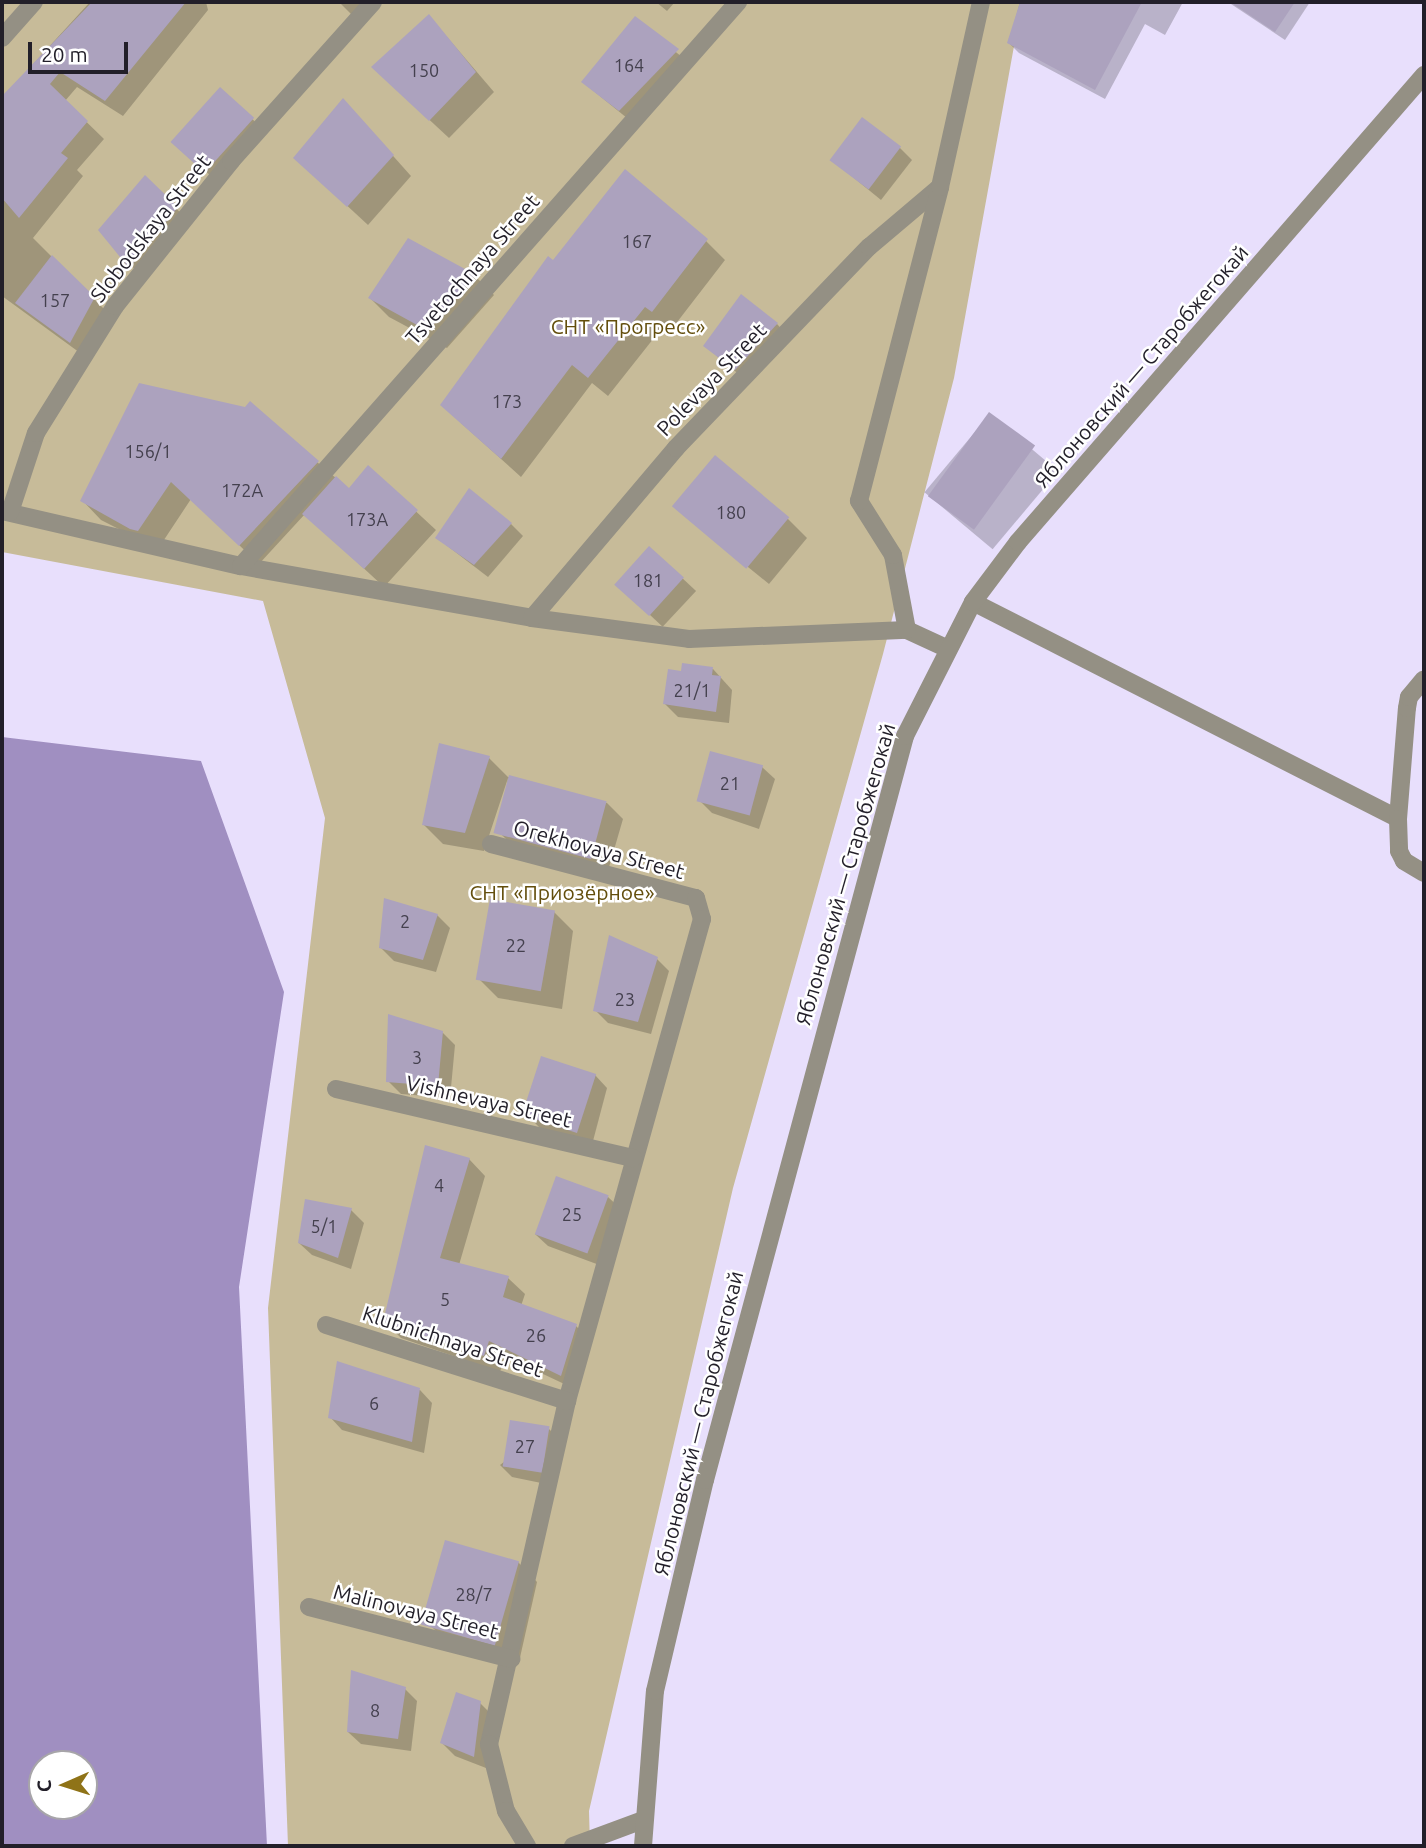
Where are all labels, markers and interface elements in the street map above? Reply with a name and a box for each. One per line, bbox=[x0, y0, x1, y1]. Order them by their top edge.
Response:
scale bar bbox=[32, 28, 131, 72]
text: 20 m bbox=[41, 42, 88, 66]
house number: 164 bbox=[614, 54, 644, 76]
house number: 150 bbox=[409, 59, 439, 81]
street label: Slobodskaya Street bbox=[85, 149, 215, 307]
street label: Tsvetochnaya Street bbox=[400, 189, 544, 349]
house number: 167 bbox=[622, 230, 652, 252]
street label: Яблоновский — Старобжегокай bbox=[1029, 240, 1253, 492]
house number: 157 bbox=[40, 289, 70, 311]
park label: СНТ «Прогресс» bbox=[551, 313, 705, 339]
street label: Polevaya Street bbox=[651, 317, 771, 441]
house number: 173 bbox=[492, 390, 522, 412]
house number: 156/1 bbox=[124, 440, 172, 462]
house number: 172А bbox=[221, 479, 263, 501]
house number: 180 bbox=[716, 501, 746, 523]
house number: 173А bbox=[346, 508, 388, 530]
house number: 181 bbox=[633, 569, 663, 591]
house number: 21/1 bbox=[673, 679, 711, 701]
street label: Яблоновский — Старобжегокай bbox=[790, 720, 900, 1028]
house number: 21 bbox=[720, 772, 740, 794]
street label: Orekhovaya Street bbox=[511, 814, 687, 884]
park label: СНТ «Приозёрное» bbox=[469, 879, 655, 905]
house number: 2 bbox=[400, 910, 410, 932]
house number: 22 bbox=[506, 934, 526, 956]
house number: 23 bbox=[615, 988, 635, 1010]
house number: 3 bbox=[412, 1046, 422, 1068]
street label: Vishnevaya Street bbox=[404, 1070, 574, 1132]
house number: 4 bbox=[434, 1174, 444, 1196]
house number: 25 bbox=[562, 1203, 582, 1225]
house number: 5/1 bbox=[311, 1215, 337, 1237]
street label: Яблоновский — Старобжегокай bbox=[648, 1268, 748, 1578]
house number: 5 bbox=[440, 1288, 450, 1310]
street label: Klubnichnaya Street bbox=[359, 1300, 547, 1382]
house number: 26 bbox=[526, 1324, 546, 1346]
house number: 6 bbox=[369, 1392, 379, 1414]
house number: 27 bbox=[515, 1435, 535, 1457]
street label: Malinovaya Street bbox=[331, 1578, 501, 1644]
house number: 28/7 bbox=[455, 1583, 493, 1605]
house number: 8 bbox=[370, 1699, 380, 1721]
north arrow bbox=[28, 1750, 98, 1820]
text: С bbox=[33, 1779, 55, 1793]

